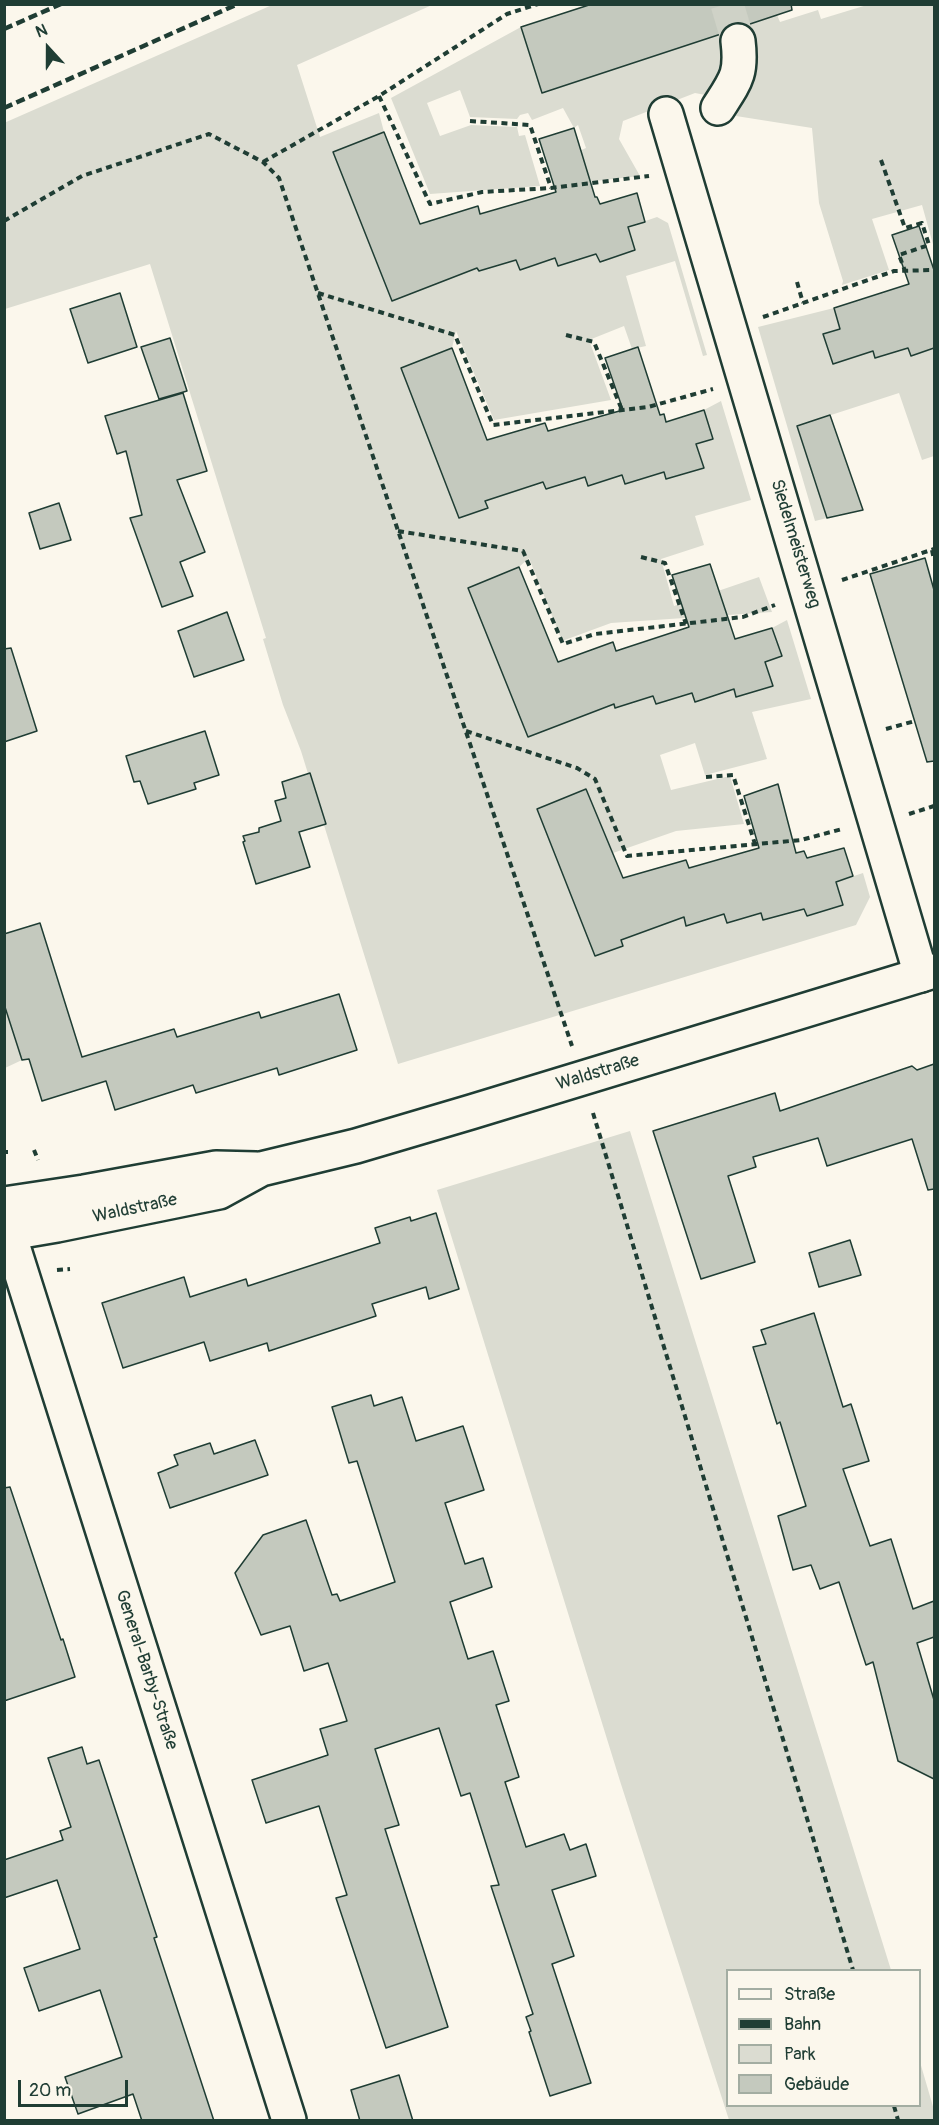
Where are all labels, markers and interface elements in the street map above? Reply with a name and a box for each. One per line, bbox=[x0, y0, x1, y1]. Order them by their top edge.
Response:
north arrow bbox=[18, 18, 78, 78]
text: N bbox=[33, 20, 50, 42]
street label: Siedelmeisterweg bbox=[765, 477, 825, 611]
street label: Waldstraße bbox=[554, 1050, 642, 1096]
street label: Waldstraße bbox=[91, 1190, 179, 1228]
street label: General-Barby-Straße bbox=[110, 1587, 182, 1753]
legend bbox=[726, 1969, 921, 2107]
text: Straße bbox=[784, 1983, 835, 2006]
text: Bahn bbox=[784, 2013, 821, 2036]
text: Park bbox=[784, 2043, 816, 2066]
scale bar bbox=[21, 2068, 130, 2106]
text: Gebäude bbox=[784, 2073, 849, 2096]
text: 20 m bbox=[29, 2079, 71, 2102]

